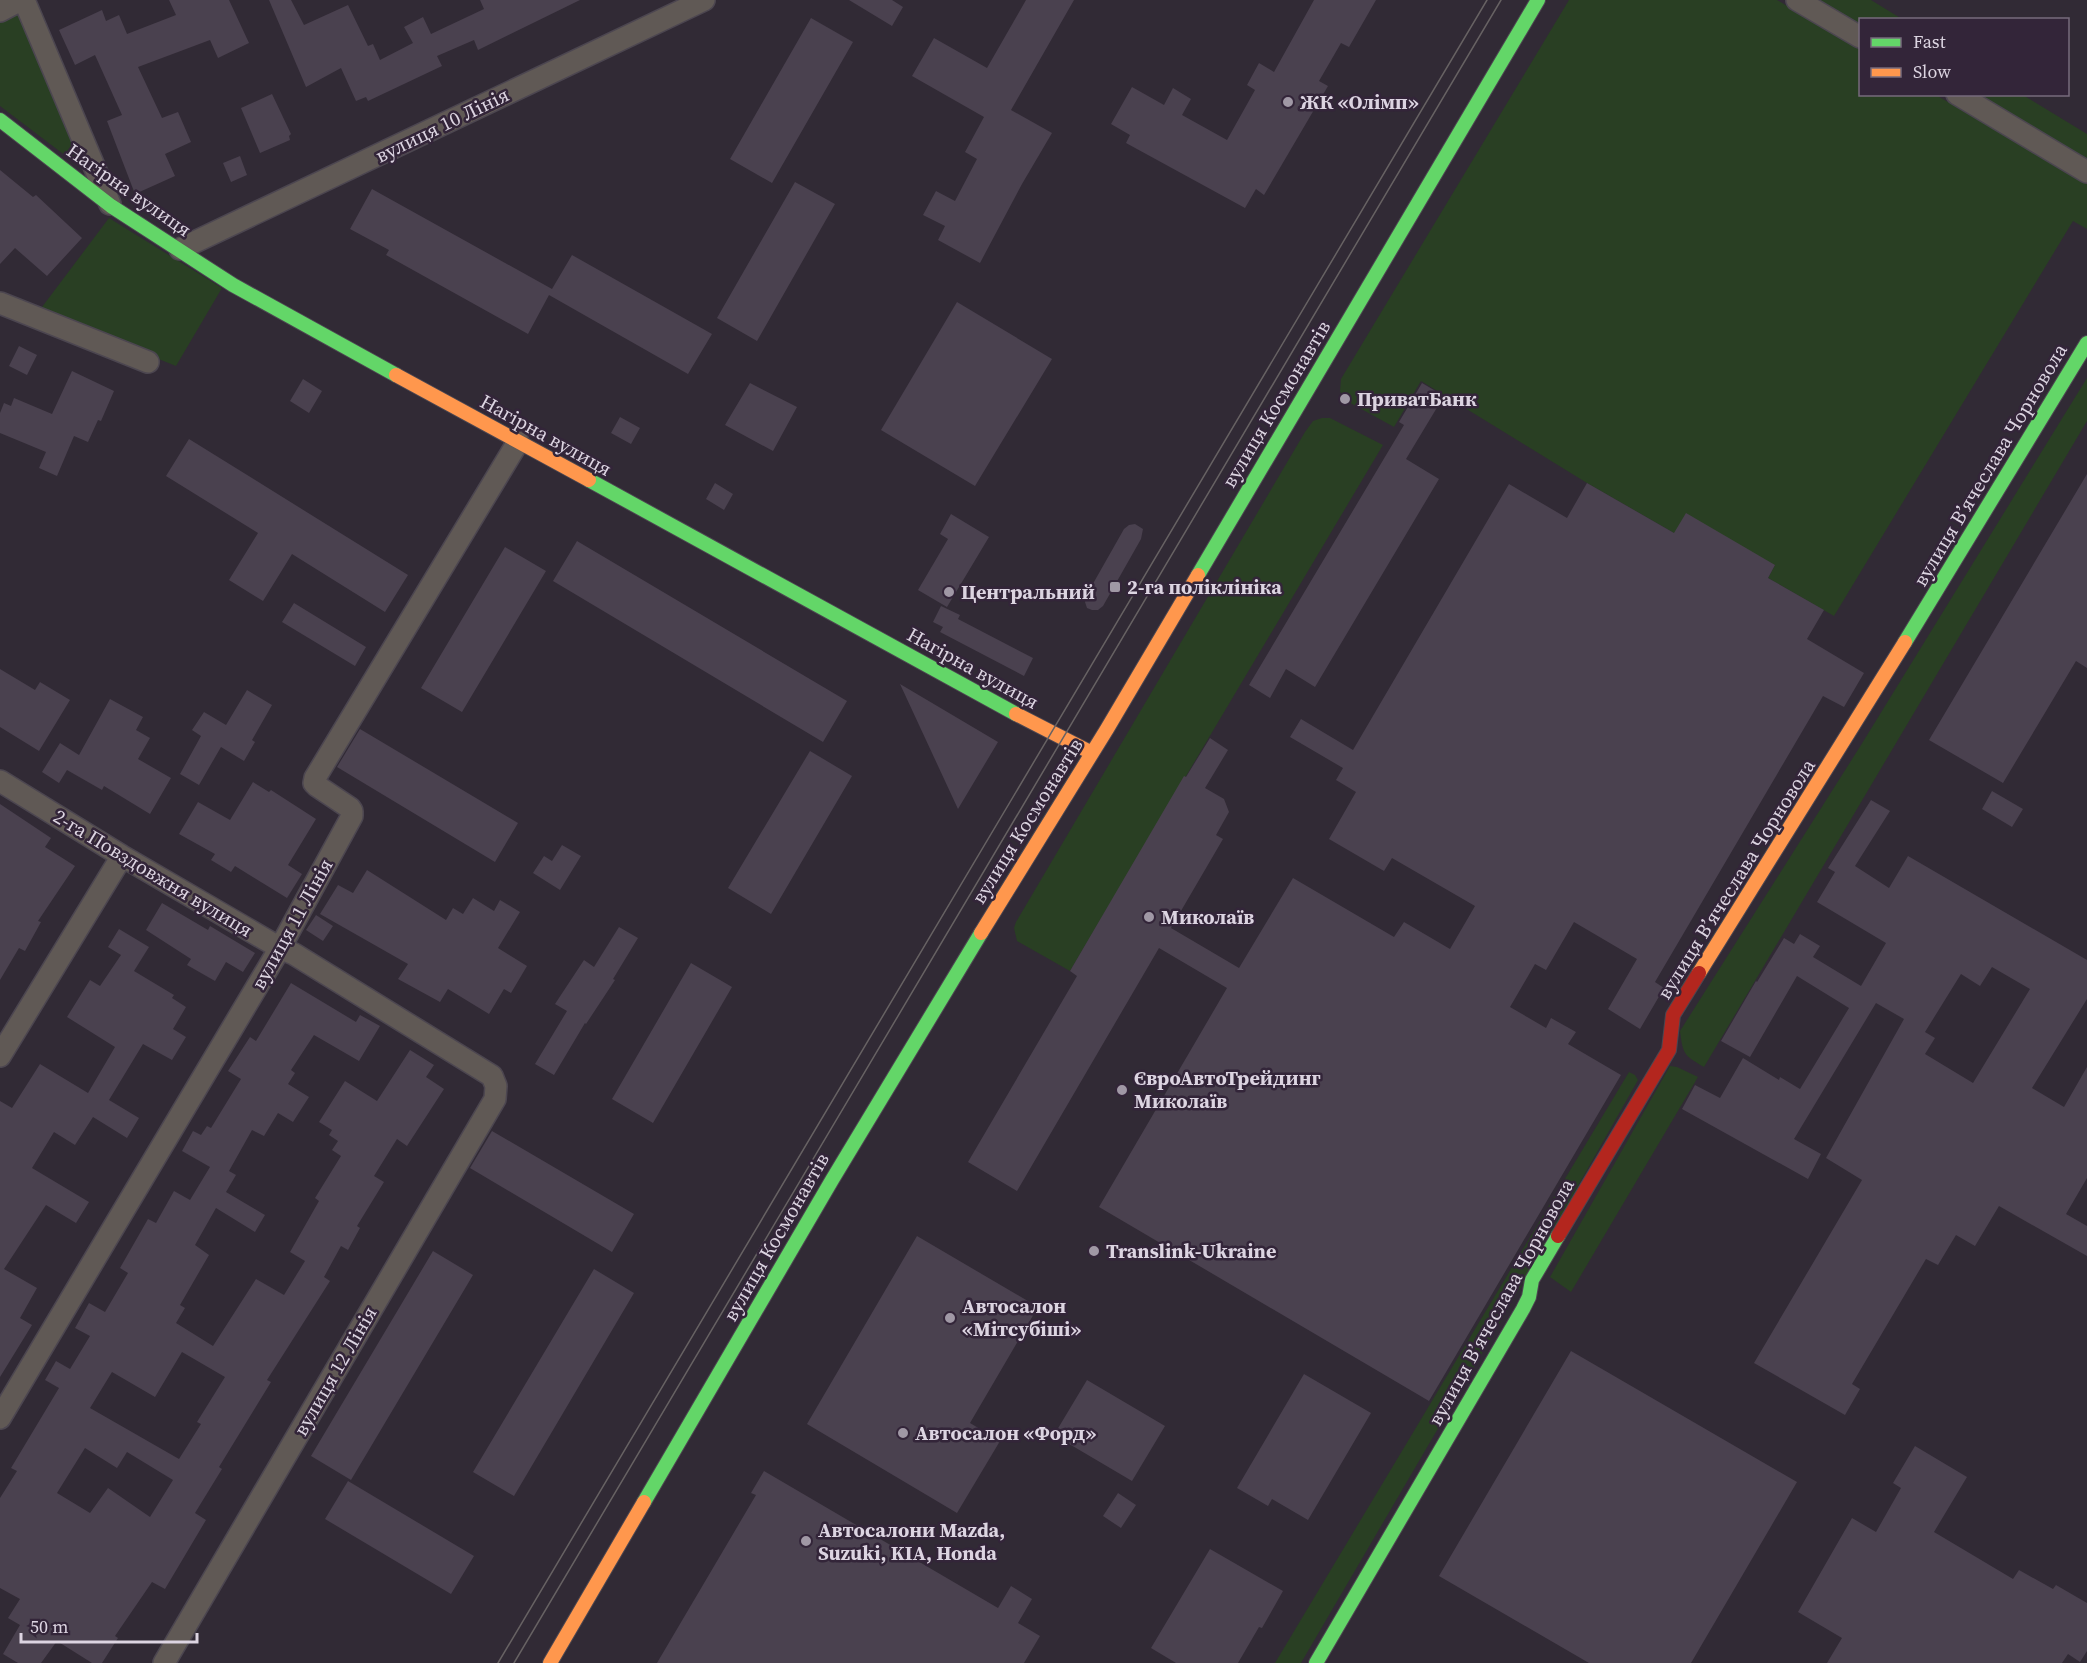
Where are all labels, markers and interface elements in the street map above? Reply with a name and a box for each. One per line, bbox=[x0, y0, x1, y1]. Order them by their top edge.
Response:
legend bbox=[1859, 18, 2069, 96]
text: Fast bbox=[1913, 29, 1946, 54]
text: Slow bbox=[1913, 59, 1951, 84]
street label: вулиця 10 Лінія bbox=[370, 81, 514, 169]
place label: ЖК «Олімп» bbox=[1300, 88, 1419, 116]
marker: ЖК «Олімп» bbox=[1281, 95, 1295, 109]
street label: Нагірна вулиця bbox=[61, 137, 197, 243]
street label: вулиця Космонавтів bbox=[1215, 315, 1337, 493]
street label: вулиця Вʼячеслава Чорновола bbox=[1906, 338, 2074, 592]
place label: ПриватБанк bbox=[1357, 385, 1477, 413]
street label: Нагірна вулиця bbox=[475, 387, 617, 483]
marker: ПриватБанк bbox=[1338, 392, 1352, 406]
place label: 2-га поліклініка bbox=[1127, 573, 1282, 601]
place label: Центральний bbox=[961, 578, 1095, 606]
marker: 2-га поліклініка bbox=[1108, 580, 1122, 594]
marker: Центральний bbox=[942, 585, 956, 599]
street label: Нагірна вулиця bbox=[902, 620, 1044, 716]
street label: вулиця Космонавтів bbox=[965, 733, 1089, 909]
street label: вулиця Вʼячеслава Чорновола bbox=[1650, 753, 1822, 1005]
street label: 2-га Повздовжня вулиця bbox=[48, 802, 258, 944]
street label: вулиця 11 Лінія bbox=[244, 854, 340, 994]
place label: Миколаїв bbox=[1161, 903, 1254, 931]
marker: Миколаїв bbox=[1142, 910, 1156, 924]
place label: ЄвроАвтоТрейдинг Миколаїв bbox=[1134, 1064, 1321, 1115]
marker: ЄвроАвтоТрейдинг Миколаїв bbox=[1115, 1083, 1129, 1097]
street label: вулиця Космонавтів bbox=[716, 1148, 836, 1326]
street label: вулиця Вʼячеслава Чорновола bbox=[1421, 1173, 1581, 1431]
place label: Translink-Ukraine bbox=[1106, 1237, 1276, 1265]
marker: Translink-Ukraine bbox=[1087, 1244, 1101, 1258]
place label: Автосалон «Мітсубіші» bbox=[962, 1292, 1081, 1343]
street label: вулиця 12 Лінія bbox=[287, 1301, 383, 1441]
marker: Автосалон «Мітсубіші» bbox=[943, 1311, 957, 1325]
place label: Автосалон «Форд» bbox=[915, 1419, 1096, 1447]
marker: Автосалон «Форд» bbox=[896, 1426, 910, 1440]
place label: Автосалони Mazda, Suzuki, KIA, Honda bbox=[818, 1516, 1005, 1567]
marker: Автосалони Mazda, Suzuki, KIA, Honda bbox=[799, 1534, 813, 1548]
scale bar bbox=[21, 1606, 196, 1644]
text: 50 m bbox=[30, 1614, 68, 1639]

